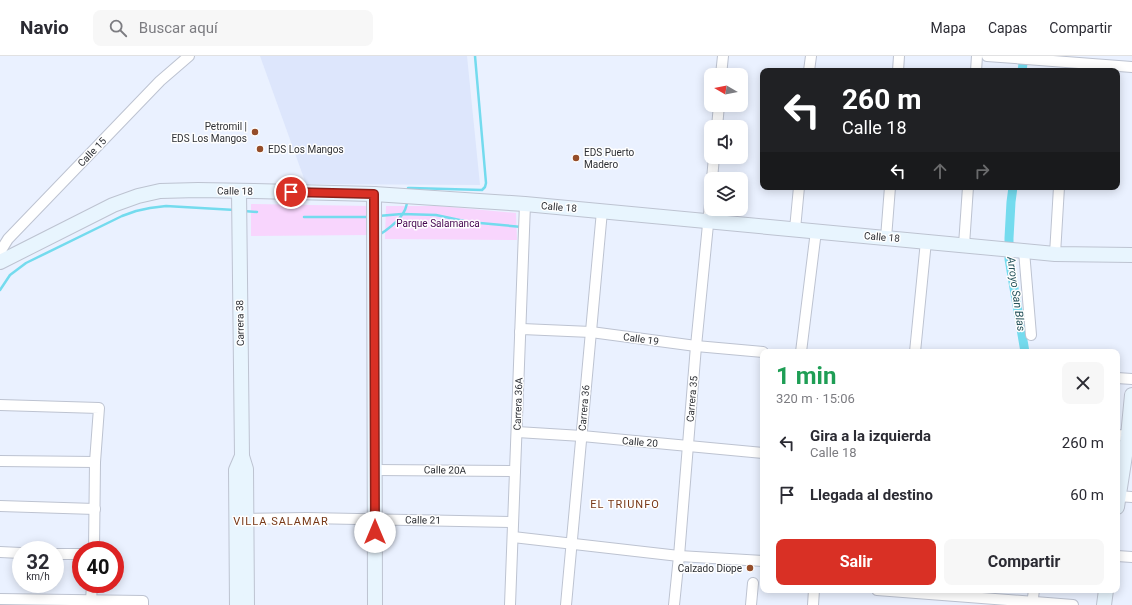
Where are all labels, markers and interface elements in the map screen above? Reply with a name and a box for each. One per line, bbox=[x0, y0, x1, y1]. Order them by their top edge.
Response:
search box bbox=[93, 10, 373, 46]
text: Navio bbox=[20, 16, 69, 39]
icon: search bbox=[107, 17, 129, 39]
text: Buscar aquí bbox=[139, 19, 218, 37]
text: Mapa bbox=[931, 20, 966, 36]
text: Capas bbox=[988, 20, 1027, 36]
text: Compartir bbox=[1049, 20, 1112, 36]
north arrow bbox=[704, 68, 748, 112]
map controls bbox=[704, 68, 748, 216]
text: 260 m bbox=[842, 83, 921, 116]
icon: left bbox=[776, 84, 828, 136]
text: Calle 18 bbox=[842, 117, 907, 138]
button: sound bbox=[704, 120, 748, 164]
place label: Petromil | EDS Los Mangos bbox=[171, 121, 247, 144]
marker: Petromil | EDS Los Mangos bbox=[250, 127, 260, 137]
street label: Calle 15 bbox=[76, 135, 109, 169]
marker: EDS Los Mangos bbox=[255, 144, 265, 154]
place label: EDS Los Mangos bbox=[268, 144, 344, 155]
place label: EDS Puerto Madero bbox=[584, 147, 635, 170]
marker: EDS Puerto Madero bbox=[571, 153, 581, 163]
icon: left bbox=[887, 160, 909, 182]
icon: ahead bbox=[929, 160, 951, 182]
icon: right bbox=[971, 160, 993, 182]
button: layers bbox=[704, 172, 748, 216]
pin bbox=[274, 175, 308, 209]
icon: arrive bbox=[280, 181, 302, 203]
street label: Calle 18 bbox=[217, 185, 253, 197]
street label: Calle 18 bbox=[541, 200, 578, 214]
park label: Parque Salamanca bbox=[396, 218, 480, 229]
street label: Calle 18 bbox=[864, 230, 901, 244]
water label: Arroyo San Blas bbox=[1004, 255, 1028, 333]
street label: Carrera 38 bbox=[234, 299, 246, 346]
street label: Calle 19 bbox=[622, 331, 660, 347]
text: 1 min bbox=[776, 362, 836, 390]
button: close bbox=[1062, 362, 1104, 404]
street label: Carrera 35 bbox=[685, 375, 700, 423]
street label: Carrera 36A bbox=[512, 377, 524, 431]
street label: Carrera 36 bbox=[577, 384, 592, 432]
text: 320 m · 15:06 bbox=[776, 391, 855, 406]
text: Gira a la izquierda bbox=[810, 427, 931, 445]
icon: left bbox=[776, 432, 798, 454]
text: 260 m bbox=[1062, 434, 1104, 452]
street label: Calle 20 bbox=[622, 435, 659, 449]
text: Calle 18 bbox=[810, 445, 857, 460]
street label: Calle 20A bbox=[424, 464, 467, 476]
icon: arrive bbox=[776, 484, 798, 506]
text: Llegada al destino bbox=[810, 486, 933, 504]
text: 60 m bbox=[1070, 486, 1104, 504]
district label: EL TRIUNFO bbox=[590, 498, 660, 511]
position arrow bbox=[354, 511, 396, 553]
street label: Calle 21 bbox=[405, 514, 441, 526]
district label: VILLA SALAMAR bbox=[233, 515, 329, 528]
button: Salir bbox=[776, 539, 936, 585]
button: Compartir bbox=[944, 539, 1104, 585]
speed limit sign: 40 bbox=[72, 541, 124, 593]
text: 32 bbox=[27, 550, 49, 574]
place label: Calzado Diope bbox=[678, 563, 742, 574]
marker: Calzado Diope bbox=[745, 563, 755, 573]
text: km/h bbox=[26, 571, 50, 582]

